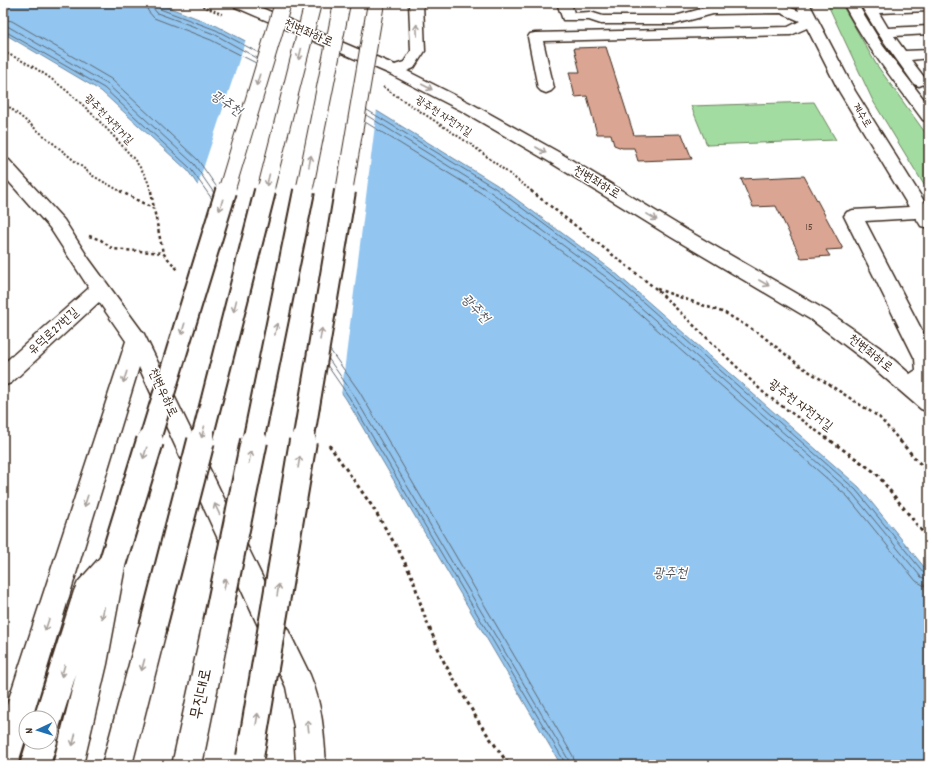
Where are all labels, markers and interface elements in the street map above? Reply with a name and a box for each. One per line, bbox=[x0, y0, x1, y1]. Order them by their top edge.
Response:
street label: 천변좌하로 bbox=[280, 15, 336, 53]
one-way arrow bbox=[414, 24, 421, 37]
one-way arrow bbox=[296, 48, 303, 61]
one-way arrow bbox=[254, 73, 261, 86]
one-way arrow bbox=[420, 84, 432, 92]
water label: 광주천 bbox=[206, 86, 247, 123]
street label: 광주천 자전거길 bbox=[80, 91, 136, 149]
street label: 광주천 자전거길 bbox=[412, 93, 475, 141]
street label: 계수로 bbox=[847, 100, 875, 132]
one-way arrow bbox=[535, 146, 547, 154]
one-way arrow bbox=[306, 155, 314, 168]
street label: 천변좌하로 bbox=[569, 161, 623, 205]
one-way arrow bbox=[263, 173, 271, 186]
one-way arrow bbox=[217, 198, 224, 211]
one-way arrow bbox=[646, 213, 657, 221]
house number: 15 bbox=[805, 220, 813, 236]
one-way arrow bbox=[758, 280, 770, 288]
water label: 광주천 bbox=[456, 290, 495, 329]
one-way arrow bbox=[231, 299, 239, 312]
street label: 유덕로27번길 bbox=[24, 304, 84, 360]
one-way arrow bbox=[179, 322, 186, 335]
one-way arrow bbox=[272, 323, 280, 336]
one-way arrow bbox=[317, 328, 325, 341]
street label: 천변좌하로 bbox=[844, 330, 896, 378]
street label: 천변우하로 bbox=[142, 365, 182, 421]
one-way arrow bbox=[121, 371, 128, 384]
street label: 광주천 자전거길 bbox=[764, 375, 836, 437]
one-way arrow bbox=[199, 425, 206, 438]
one-way arrow bbox=[141, 447, 148, 460]
one-way arrow bbox=[247, 451, 255, 464]
one-way arrow bbox=[296, 456, 304, 469]
one-way arrow bbox=[82, 494, 89, 507]
one-way arrow bbox=[213, 503, 220, 515]
water label: 광주천 bbox=[653, 564, 689, 584]
one-way arrow bbox=[221, 578, 229, 591]
one-way arrow bbox=[274, 584, 282, 597]
one-way arrow bbox=[99, 606, 107, 619]
one-way arrow bbox=[43, 618, 50, 631]
one-way arrow bbox=[139, 658, 146, 671]
one-way arrow bbox=[59, 664, 66, 677]
street label: 무진대로 bbox=[185, 666, 219, 722]
north arrow bbox=[18, 710, 58, 750]
one-way arrow bbox=[253, 713, 261, 726]
one-way arrow bbox=[304, 720, 312, 733]
text: N bbox=[22, 727, 38, 734]
one-way arrow bbox=[70, 733, 78, 746]

